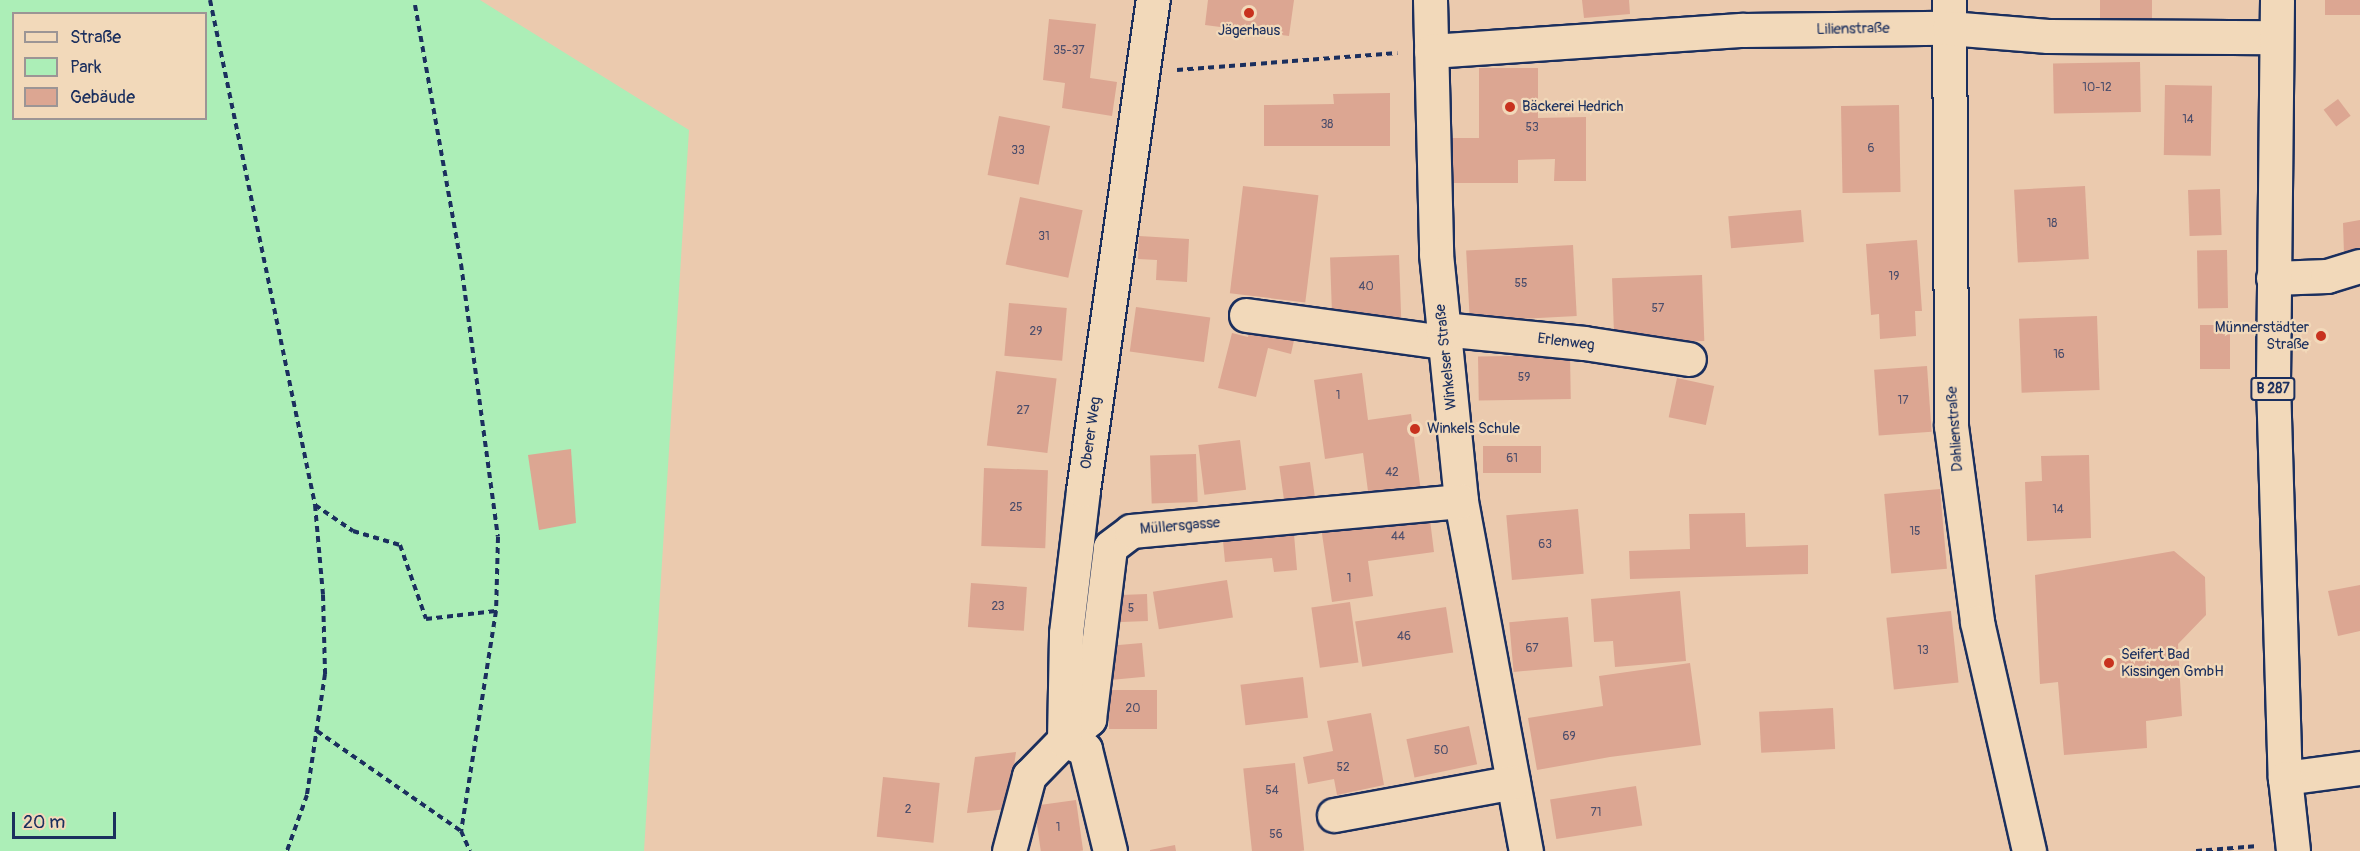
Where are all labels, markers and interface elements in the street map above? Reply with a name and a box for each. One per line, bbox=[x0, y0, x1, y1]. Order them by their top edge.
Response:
marker: Jägerhaus bbox=[1242, 6, 1256, 20]
legend bbox=[12, 12, 207, 120]
street label: Lilienstraße bbox=[1816, 19, 1890, 39]
place label: Jägerhaus bbox=[1218, 22, 1280, 40]
text: Straße bbox=[70, 26, 121, 49]
house number: 35-37 bbox=[1053, 44, 1085, 58]
text: Park bbox=[70, 56, 102, 79]
house number: 10-12 bbox=[2082, 81, 2112, 95]
text: Gebäude bbox=[70, 86, 135, 109]
place label: Bäckerei Hedrich bbox=[1522, 98, 1624, 116]
marker: Bäckerei Hedrich bbox=[1503, 100, 1517, 114]
house number: 14 bbox=[2182, 113, 2194, 127]
house number: 38 bbox=[1321, 118, 1333, 132]
house number: 53 bbox=[1525, 121, 1539, 135]
house number: 6 bbox=[1868, 142, 1874, 156]
house number: 33 bbox=[1011, 144, 1025, 158]
house number: 18 bbox=[2047, 217, 2057, 231]
house number: 31 bbox=[1038, 230, 1050, 244]
house number: 19 bbox=[1889, 270, 1899, 284]
house number: 55 bbox=[1514, 277, 1528, 291]
house number: 40 bbox=[1358, 280, 1374, 294]
house number: 57 bbox=[1652, 302, 1664, 316]
street label: Winkelser Straße bbox=[1431, 303, 1461, 411]
place label: Münnerstädter Straße bbox=[2215, 318, 2309, 353]
house number: 29 bbox=[1030, 325, 1042, 339]
marker: Münnerstädter Straße bbox=[2314, 329, 2328, 343]
street label: Erlenweg bbox=[1536, 330, 1596, 354]
house number: 16 bbox=[2053, 348, 2065, 362]
house number: 59 bbox=[1518, 371, 1530, 385]
road number: B 287 bbox=[2249, 378, 2297, 400]
street label: Dahlienstraße bbox=[1943, 386, 1967, 472]
house number: 1 bbox=[1336, 389, 1340, 403]
house number: 17 bbox=[1897, 394, 1909, 408]
street label: Oberer Weg bbox=[1077, 396, 1105, 470]
house number: 27 bbox=[1016, 404, 1030, 418]
place label: Winkels Schule bbox=[1427, 420, 1520, 438]
marker: Winkels Schule bbox=[1408, 422, 1422, 436]
house number: 61 bbox=[1506, 452, 1518, 466]
house number: 42 bbox=[1385, 466, 1399, 480]
house number: 25 bbox=[1009, 501, 1023, 515]
house number: 14 bbox=[2052, 503, 2064, 517]
street label: Müllersgasse bbox=[1139, 514, 1221, 538]
house number: 15 bbox=[1909, 525, 1921, 539]
house number: 44 bbox=[1391, 530, 1405, 544]
house number: 63 bbox=[1538, 538, 1552, 552]
house number: 1 bbox=[1347, 572, 1351, 586]
house number: 23 bbox=[991, 600, 1005, 614]
house number: 5 bbox=[1128, 602, 1134, 616]
house number: 46 bbox=[1397, 630, 1411, 644]
house number: 67 bbox=[1525, 642, 1539, 656]
house number: 13 bbox=[1917, 644, 1929, 658]
place label: Seifert Bad Kissingen GmbH bbox=[2121, 645, 2224, 680]
marker: Seifert Bad Kissingen GmbH bbox=[2102, 656, 2116, 670]
house number: 20 bbox=[1126, 702, 1140, 716]
house number: 69 bbox=[1562, 730, 1576, 744]
house number: 50 bbox=[1434, 744, 1448, 758]
house number: 52 bbox=[1336, 761, 1350, 775]
house number: 54 bbox=[1265, 784, 1279, 798]
scale bar bbox=[15, 800, 118, 838]
house number: 2 bbox=[905, 803, 911, 817]
house number: 71 bbox=[1590, 806, 1602, 820]
text: 20 m bbox=[23, 811, 65, 834]
house number: 1 bbox=[1056, 821, 1060, 835]
house number: 56 bbox=[1269, 828, 1283, 842]

